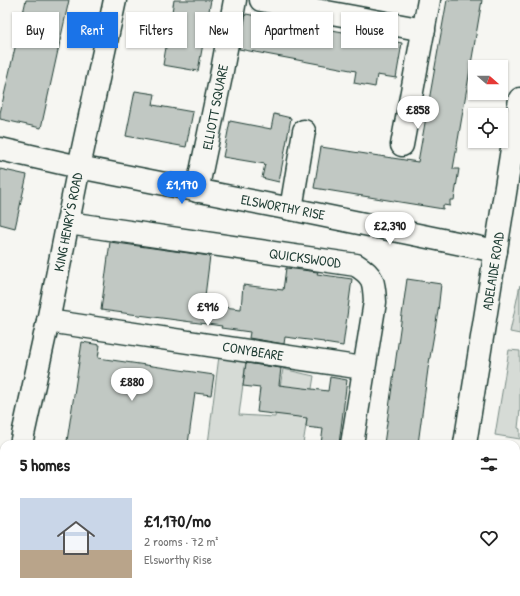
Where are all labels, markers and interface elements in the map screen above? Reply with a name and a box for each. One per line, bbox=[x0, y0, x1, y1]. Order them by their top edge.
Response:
chip: Buy bbox=[12, 12, 59, 48]
chip: Rent bbox=[67, 12, 118, 48]
chip: Filters bbox=[126, 12, 187, 48]
chip: New bbox=[195, 12, 243, 48]
chip: Apartment bbox=[251, 12, 333, 48]
chip: House bbox=[341, 12, 398, 48]
north arrow bbox=[468, 60, 508, 100]
map controls bbox=[468, 60, 508, 148]
street label: ELLIOTT SQUARE bbox=[197, 63, 232, 151]
pin: £858 bbox=[394, 96, 442, 130]
text: £858 bbox=[406, 100, 430, 118]
button: locate bbox=[468, 108, 508, 148]
street label: KING HENRY'S ROAD bbox=[49, 171, 86, 273]
pin: £1,170 bbox=[149, 171, 215, 205]
text: £1,170 bbox=[166, 175, 198, 193]
street label: ELSWORTHY RISE bbox=[239, 189, 327, 224]
pin: £2,390 bbox=[357, 212, 423, 246]
text: £2,390 bbox=[374, 216, 406, 234]
street label: ADELAIDE ROAD bbox=[477, 230, 508, 311]
street label: QUICKSWOOD bbox=[268, 243, 343, 272]
pin: £916 bbox=[184, 293, 232, 327]
text: £916 bbox=[197, 297, 219, 315]
street label: CONYBEARE bbox=[221, 336, 285, 365]
pin: £880 bbox=[108, 368, 156, 402]
text: £880 bbox=[120, 372, 144, 390]
text: 5 homes bbox=[20, 453, 70, 476]
icon: filters bbox=[478, 453, 500, 475]
text: £1,170/mo bbox=[144, 509, 211, 532]
icon: home bbox=[52, 514, 100, 562]
icon: heart bbox=[478, 527, 500, 549]
text: 2 rooms · 72 m² bbox=[144, 532, 218, 550]
text: Elsworthy Rise bbox=[144, 550, 212, 568]

